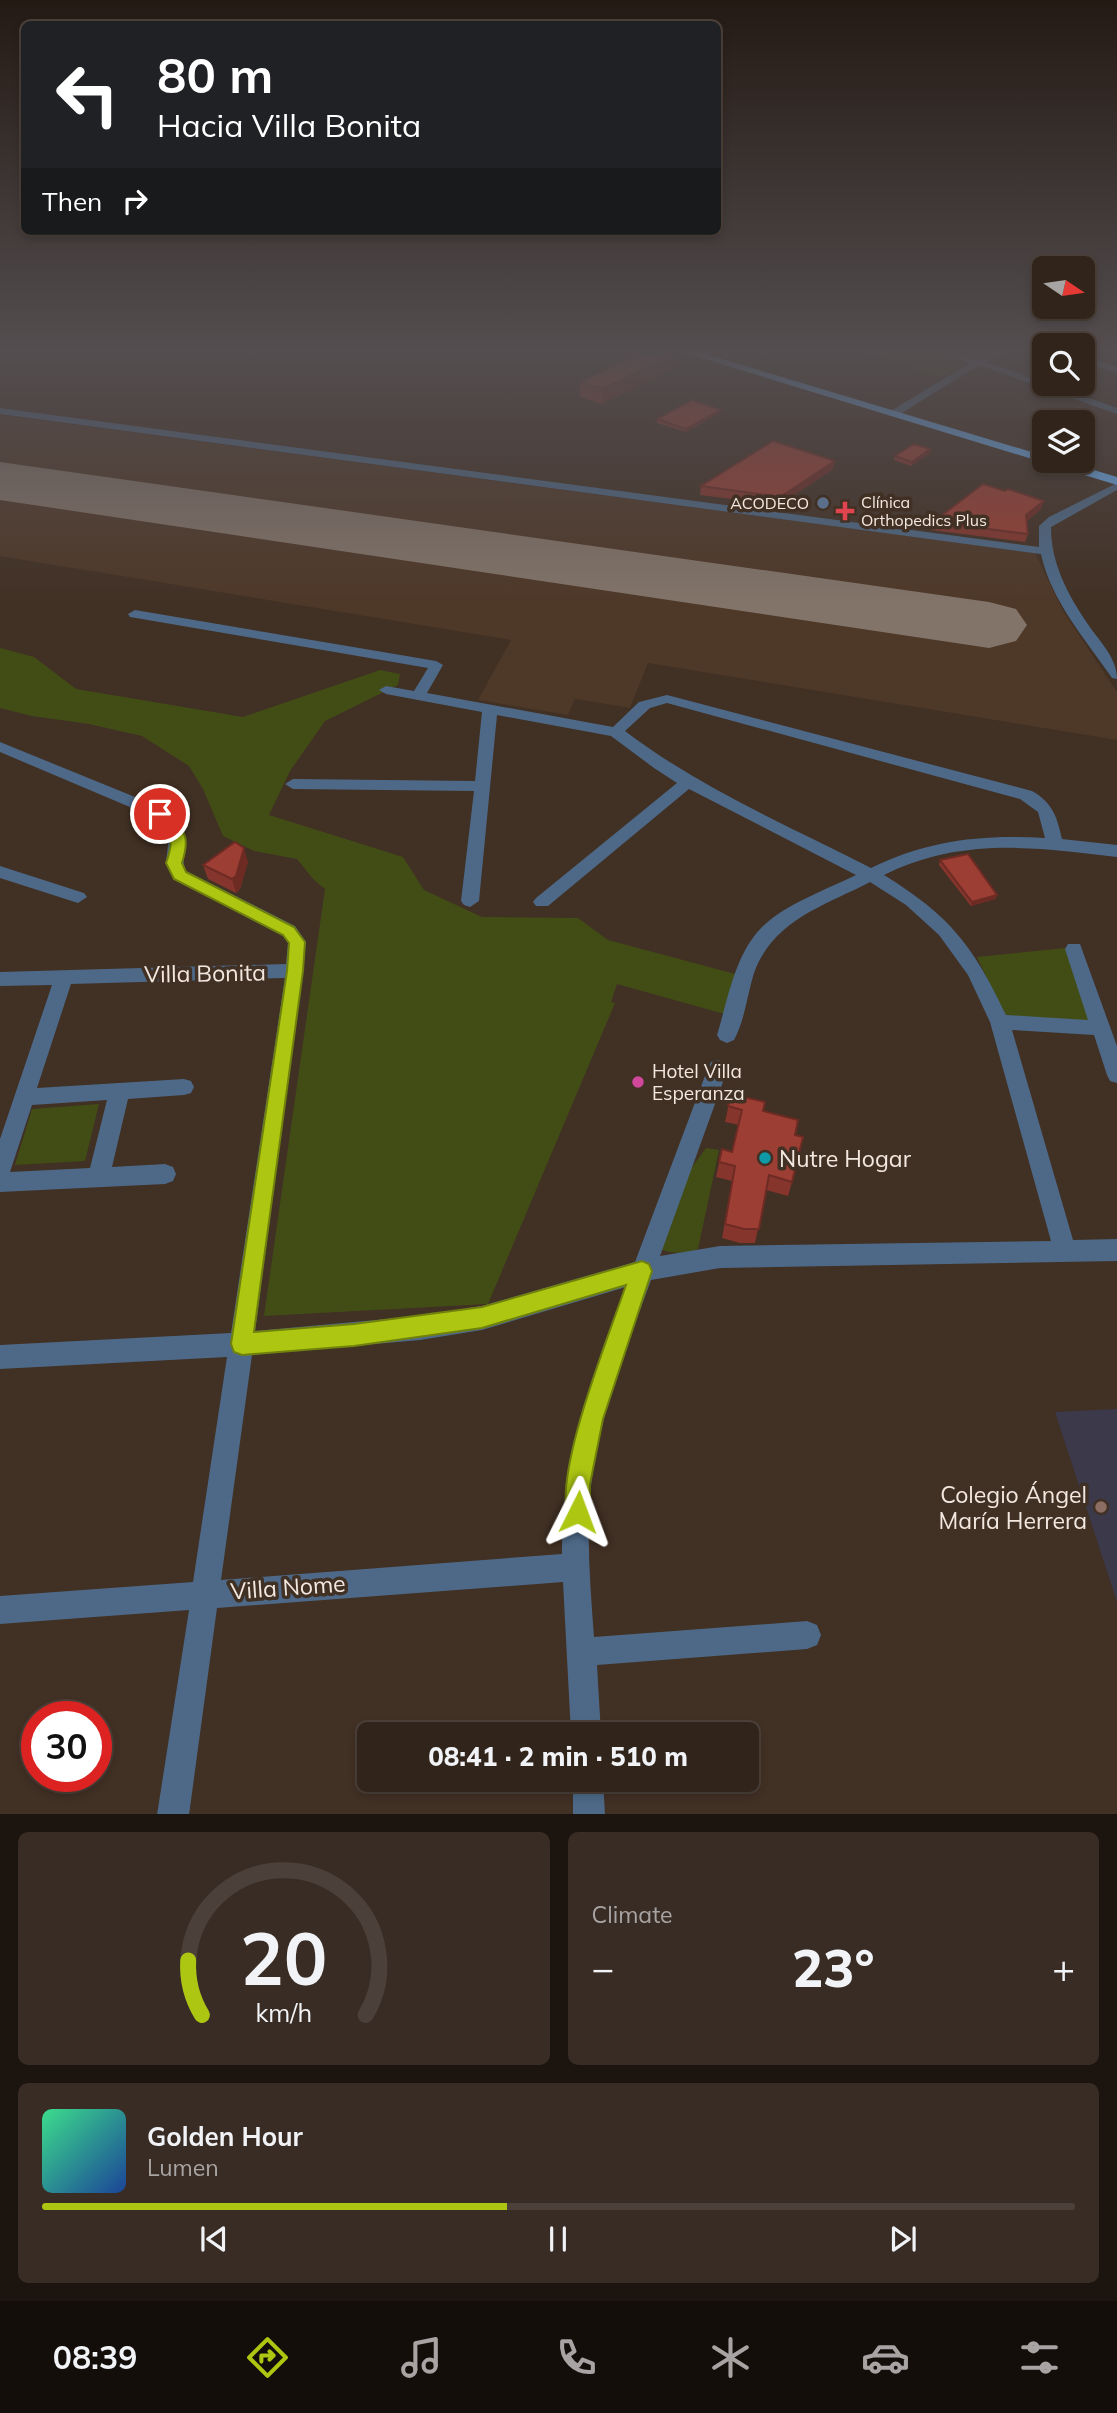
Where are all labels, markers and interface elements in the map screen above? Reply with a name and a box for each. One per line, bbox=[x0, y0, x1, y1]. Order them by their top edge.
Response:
text: 80 m bbox=[157, 44, 273, 105]
icon: left bbox=[42, 49, 133, 140]
text: Hacia Villa Bonita bbox=[157, 105, 421, 145]
icon: right bbox=[116, 182, 154, 220]
text: Then bbox=[42, 185, 102, 218]
north arrow bbox=[1032, 256, 1096, 318]
map controls bbox=[1032, 256, 1095, 473]
button: search bbox=[1032, 333, 1095, 396]
button: layers bbox=[1032, 410, 1095, 473]
place label: Clínica Orthopedics Plus bbox=[861, 492, 987, 530]
place label: ACODECO bbox=[730, 493, 809, 513]
marker: ACODECO bbox=[815, 495, 831, 511]
marker: Clínica Orthopedics Plus bbox=[835, 501, 855, 521]
pin bbox=[130, 784, 190, 844]
icon: arrive bbox=[141, 795, 179, 833]
street label: Villa Bonita bbox=[144, 957, 266, 989]
place label: Hotel Villa Esperanza bbox=[652, 1059, 745, 1105]
marker: Hotel Villa Esperanza bbox=[630, 1074, 646, 1090]
place label: Nutre Hogar bbox=[779, 1144, 912, 1173]
marker: Nutre Hogar bbox=[757, 1150, 773, 1166]
position arrow bbox=[541, 1475, 615, 1549]
place label: Colegio Ángel María Herrera bbox=[939, 1480, 1087, 1535]
marker: Colegio Ángel María Herrera bbox=[1093, 1499, 1109, 1515]
street label: Villa Nome bbox=[229, 1569, 347, 1605]
speed limit sign: 30 bbox=[21, 1701, 112, 1792]
text: 08:41 · 2 min · 510 m bbox=[428, 1740, 688, 1773]
text: Climate bbox=[592, 1900, 673, 1929]
text: 20 bbox=[240, 1912, 327, 2003]
text: 23° bbox=[792, 1935, 874, 2000]
text: − bbox=[592, 1944, 614, 1992]
text: + bbox=[1052, 1944, 1075, 1992]
text: km/h bbox=[255, 1996, 312, 2027]
text: Golden Hour bbox=[147, 2120, 303, 2153]
text: Lumen bbox=[147, 2153, 219, 2182]
icon: previous bbox=[195, 2220, 233, 2258]
icon: pause bbox=[539, 2220, 577, 2258]
icon: next bbox=[884, 2220, 922, 2258]
icon: directions bbox=[243, 2333, 292, 2382]
icon: music bbox=[397, 2333, 446, 2382]
icon: phone bbox=[552, 2333, 601, 2382]
icon: climate bbox=[706, 2333, 755, 2382]
icon: car bbox=[861, 2333, 910, 2382]
icon: filters bbox=[1015, 2333, 1064, 2382]
text: 08:39 bbox=[53, 2337, 137, 2377]

